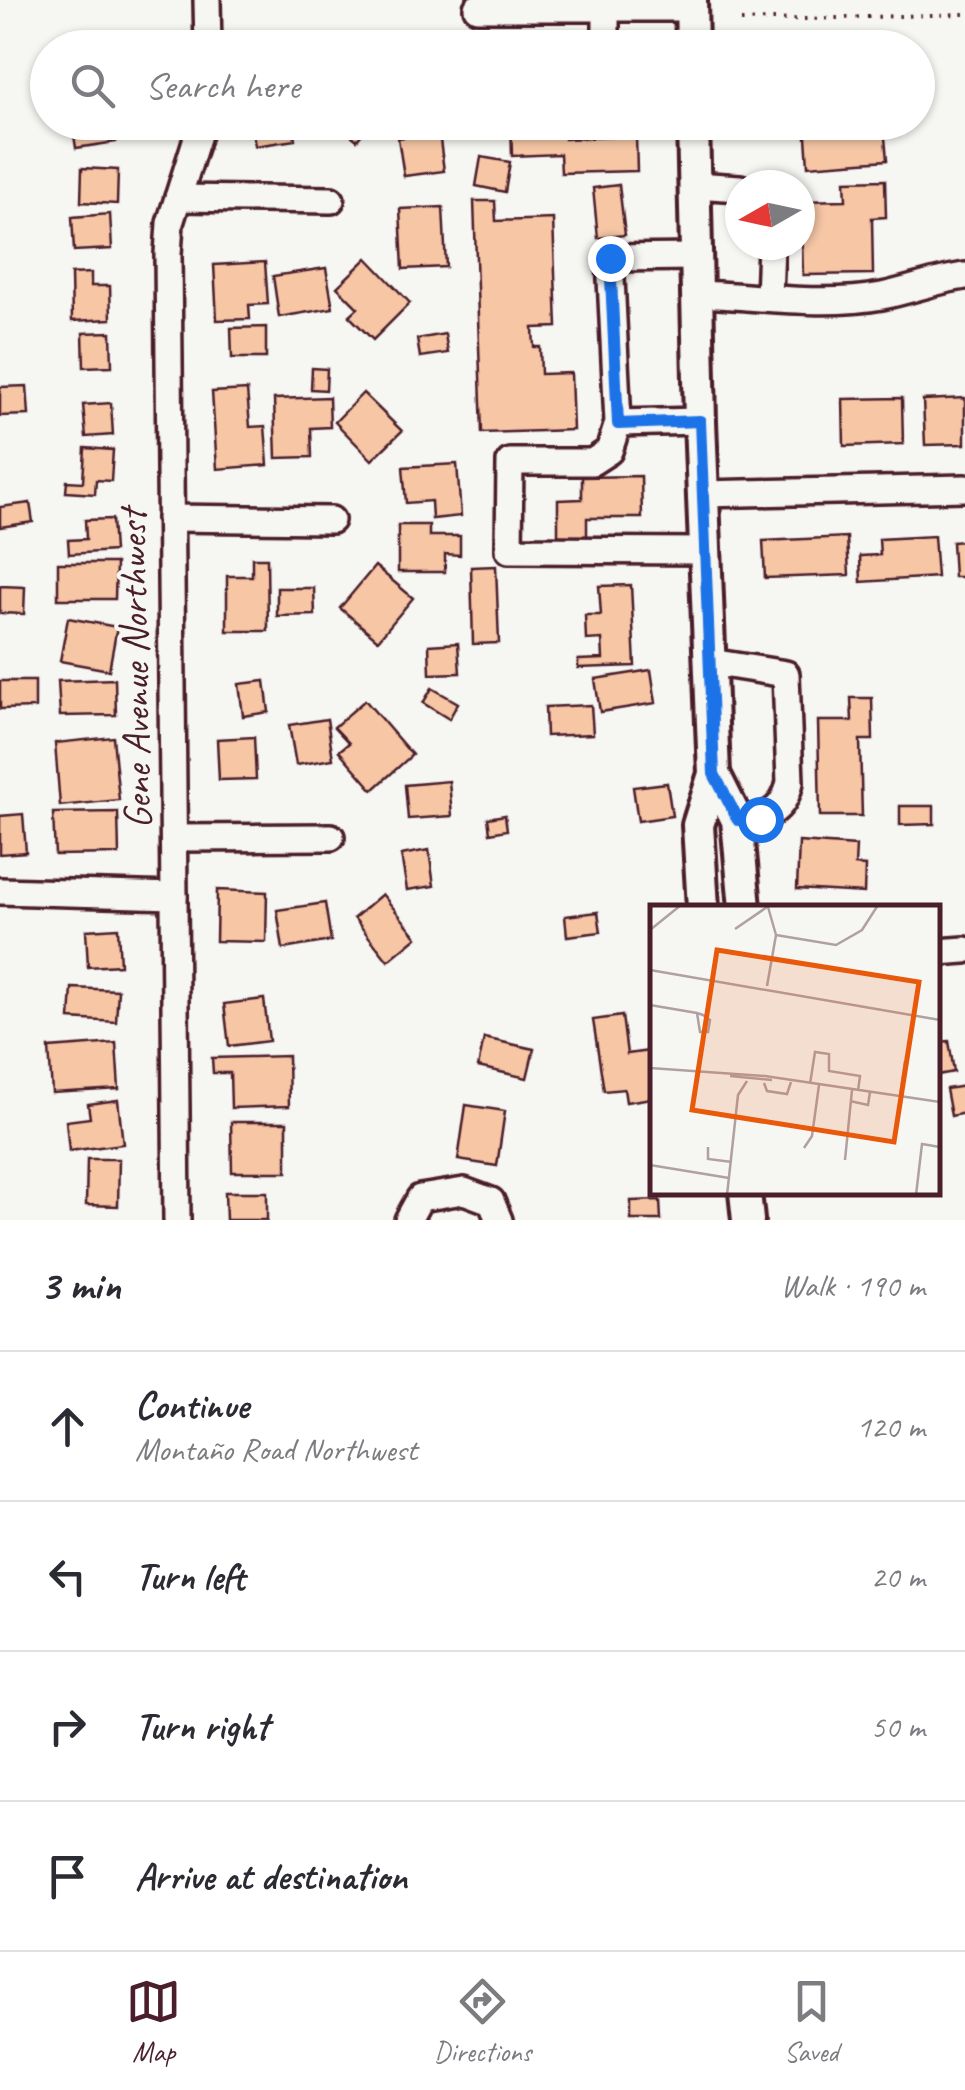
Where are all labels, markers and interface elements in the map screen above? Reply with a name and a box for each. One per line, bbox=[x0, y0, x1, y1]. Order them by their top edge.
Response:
search box bbox=[30, 30, 935, 140]
icon: search bbox=[65, 58, 120, 113]
text: Search here bbox=[145, 62, 300, 109]
north arrow bbox=[725, 170, 815, 260]
route end bbox=[588, 236, 634, 282]
street label: Gene Avenue Northwest bbox=[107, 503, 163, 829]
route start bbox=[738, 797, 784, 843]
inset map bbox=[650, 905, 940, 1195]
text: 3 min bbox=[40, 1259, 120, 1312]
text: Walk · 190 m bbox=[781, 1265, 925, 1306]
text: Continue bbox=[135, 1382, 249, 1429]
icon: ahead bbox=[40, 1399, 95, 1454]
text: 120 m bbox=[856, 1406, 925, 1447]
text: Montaño Road Northwest bbox=[135, 1429, 417, 1470]
icon: left bbox=[40, 1549, 95, 1604]
text: Turn left bbox=[135, 1553, 245, 1600]
text: 20 m bbox=[871, 1556, 925, 1597]
icon: right bbox=[40, 1699, 95, 1754]
text: Turn right bbox=[135, 1703, 269, 1750]
text: 50 m bbox=[871, 1706, 925, 1747]
icon: arrive bbox=[40, 1849, 95, 1904]
text: Arrive at destination bbox=[135, 1853, 407, 1900]
tab: Map bbox=[126, 1974, 181, 2069]
tab: Directions bbox=[434, 1974, 531, 2069]
tab: Saved bbox=[784, 1974, 839, 2069]

